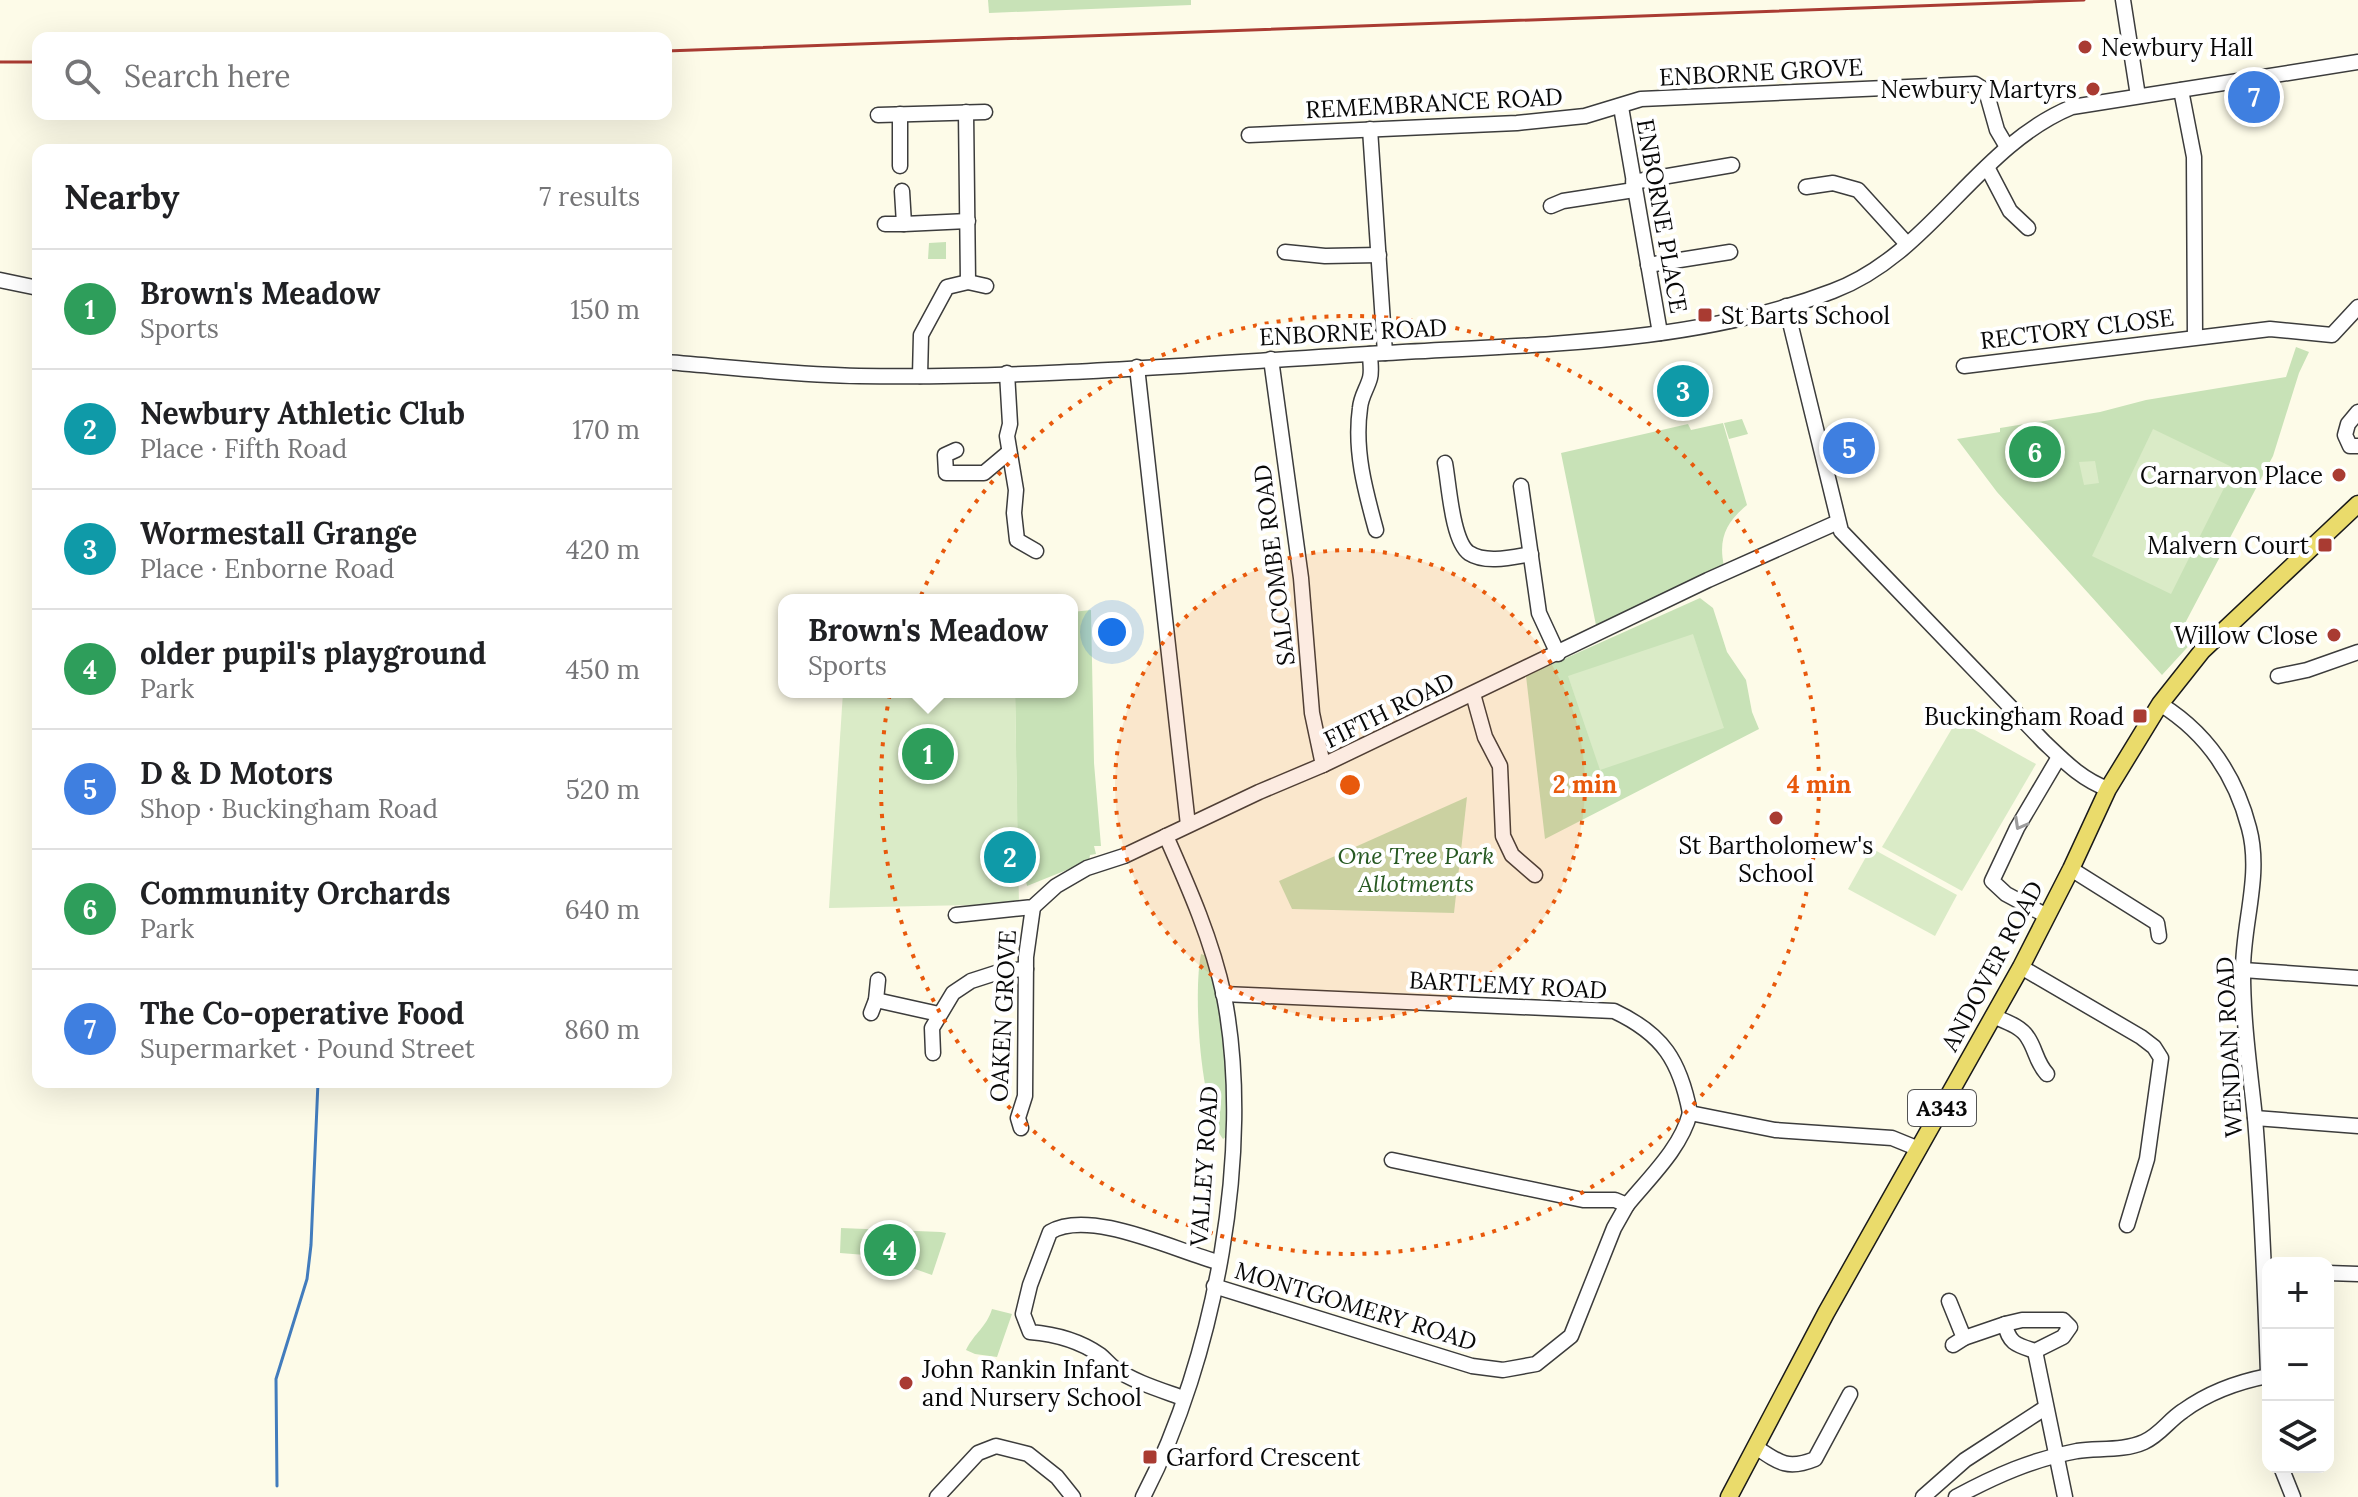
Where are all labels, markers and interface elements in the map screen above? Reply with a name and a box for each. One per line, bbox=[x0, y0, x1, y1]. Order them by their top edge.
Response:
search box bbox=[32, 32, 672, 120]
place label: Newbury Hall bbox=[2101, 32, 2253, 63]
marker: Newbury Hall bbox=[2076, 38, 2094, 56]
street label: ENBORNE GROVE bbox=[1658, 51, 1864, 93]
icon: search bbox=[60, 54, 104, 98]
text: Search here bbox=[124, 57, 291, 95]
pin: 7 bbox=[2228, 67, 2280, 127]
place label: Newbury Martyrs bbox=[1880, 74, 2077, 105]
marker: Newbury Martyrs bbox=[2084, 80, 2102, 98]
street label: REMEMBRANCE ROAD bbox=[1304, 81, 1564, 125]
street label: ENBORNE PLACE bbox=[1630, 116, 1694, 316]
text: Nearby bbox=[64, 175, 180, 218]
text: 7 results bbox=[539, 180, 640, 213]
text: Brown's Meadow bbox=[140, 274, 380, 312]
text: 1 bbox=[85, 293, 95, 326]
text: 150 m bbox=[570, 293, 640, 326]
place label: St Barts School bbox=[1721, 300, 1890, 331]
street label: RECTORY CLOSE bbox=[1978, 302, 2176, 356]
marker: St Barts School bbox=[1696, 306, 1714, 324]
text: Sports bbox=[140, 312, 219, 345]
street label: ENBORNE ROAD bbox=[1258, 312, 1448, 352]
pin: 3 bbox=[1657, 361, 1709, 421]
text: Newbury Athletic Club bbox=[140, 394, 465, 432]
text: 2 bbox=[83, 413, 97, 446]
text: 170 m bbox=[572, 413, 640, 446]
pin: 5 bbox=[1823, 418, 1875, 478]
pin: 6 bbox=[2009, 422, 2061, 482]
text: Place · Fifth Road bbox=[140, 432, 347, 465]
place label: Carnarvon Place bbox=[2140, 460, 2323, 491]
street label: SALCOMBE ROAD bbox=[1246, 463, 1302, 667]
marker: Carnarvon Place bbox=[2330, 466, 2348, 484]
text: Wormestall Grange bbox=[140, 514, 417, 552]
place label: Malvern Court bbox=[2147, 530, 2310, 561]
text: 3 bbox=[83, 533, 97, 566]
text: 420 m bbox=[566, 533, 640, 566]
marker: Malvern Court bbox=[2316, 536, 2334, 554]
text: Place · Enborne Road bbox=[140, 552, 395, 585]
popup bbox=[778, 594, 1078, 698]
text: Brown's Meadow bbox=[808, 611, 1048, 649]
your location bbox=[1092, 612, 1132, 652]
place label: Willow Close bbox=[2174, 620, 2318, 651]
marker: Willow Close bbox=[2325, 626, 2343, 644]
text: older pupil's playground bbox=[140, 634, 486, 672]
text: Sports bbox=[808, 649, 887, 682]
text: 4 bbox=[83, 653, 97, 686]
text: 450 m bbox=[566, 653, 640, 686]
street label: FIFTH ROAD bbox=[1319, 665, 1459, 755]
text: Park bbox=[140, 672, 194, 705]
place label: Buckingham Road bbox=[1924, 701, 2124, 732]
marker: Buckingham Road bbox=[2131, 707, 2149, 725]
pin: 1 bbox=[902, 724, 954, 784]
text: D & D Motors bbox=[140, 754, 333, 792]
text: 2 min bbox=[1553, 769, 1617, 800]
text: 4 min bbox=[1787, 769, 1851, 800]
centre of rings bbox=[1336, 771, 1364, 799]
text: 5 bbox=[83, 773, 97, 806]
text: 520 m bbox=[566, 773, 640, 806]
text: Shop · Buckingham Road bbox=[140, 792, 438, 825]
marker: St Bartholomew's School bbox=[1767, 809, 1785, 827]
one-way arrow bbox=[2014, 815, 2030, 830]
pin: 2 bbox=[984, 827, 1036, 887]
place label: St Bartholomew's School bbox=[1679, 830, 1873, 889]
park label: One Tree Park Allotments bbox=[1338, 840, 1494, 899]
text: Community Orchards bbox=[140, 874, 451, 912]
street label: ANDOVER ROAD bbox=[1934, 875, 2050, 1057]
text: 6 bbox=[83, 893, 97, 926]
text: 640 m bbox=[565, 893, 640, 926]
text: Park bbox=[140, 912, 194, 945]
street label: OAKEN GROVE bbox=[983, 929, 1023, 1103]
street label: WENDAN ROAD bbox=[2209, 956, 2249, 1138]
street label: BARTLEMY ROAD bbox=[1408, 964, 1608, 1006]
text: The Co-operative Food bbox=[140, 994, 464, 1032]
text: 7 bbox=[84, 1013, 96, 1046]
text: 860 m bbox=[564, 1013, 640, 1046]
text: Supermarket · Pound Street bbox=[140, 1032, 475, 1065]
street label: VALLEY ROAD bbox=[1183, 1085, 1225, 1248]
road number: A343 bbox=[1908, 1090, 1976, 1126]
pin: 4 bbox=[864, 1220, 916, 1280]
street label: MONTGOMERY ROAD bbox=[1231, 1254, 1481, 1358]
map controls bbox=[2262, 1257, 2334, 1473]
button: + bbox=[2262, 1257, 2334, 1329]
button: − bbox=[2262, 1329, 2334, 1401]
place label: John Rankin Infant and Nursery School bbox=[921, 1354, 1142, 1413]
marker: John Rankin Infant and Nursery School bbox=[897, 1374, 915, 1392]
button: layers bbox=[2262, 1401, 2334, 1473]
place label: Garford Crescent bbox=[1166, 1442, 1361, 1473]
marker: Garford Crescent bbox=[1141, 1448, 1159, 1466]

